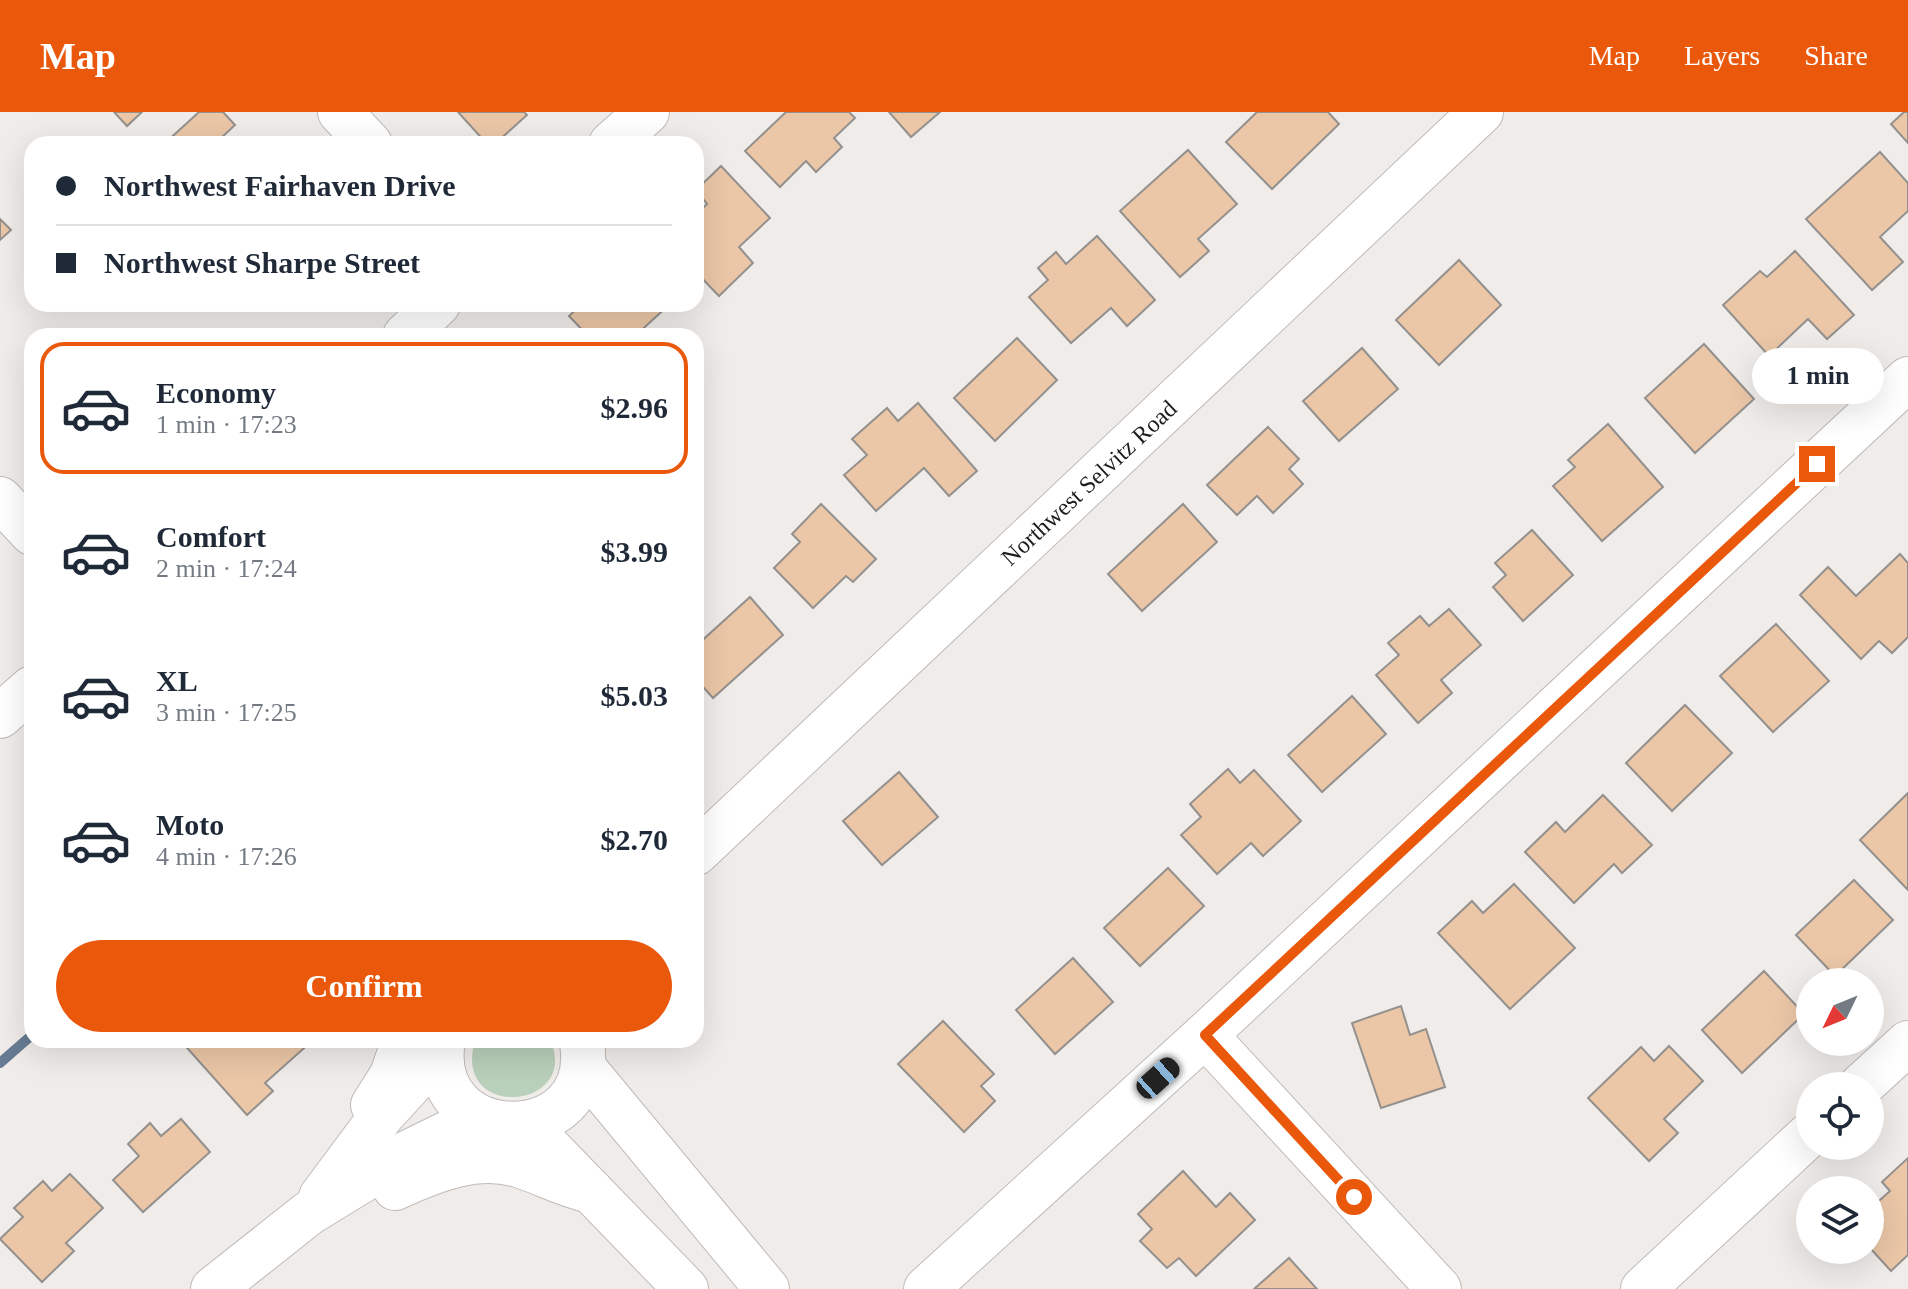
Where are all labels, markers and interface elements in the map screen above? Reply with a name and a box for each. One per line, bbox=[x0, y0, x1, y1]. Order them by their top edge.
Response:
text: Map bbox=[40, 35, 116, 77]
text: Map bbox=[1589, 40, 1640, 71]
text: Layers bbox=[1684, 40, 1760, 71]
text: Share bbox=[1804, 40, 1868, 71]
text: Northwest Fairhaven Drive bbox=[104, 169, 456, 202]
text: Northwest Sharpe Street bbox=[104, 246, 420, 279]
callout: 1 min bbox=[1751, 348, 1883, 404]
text: 1 min bbox=[1787, 361, 1849, 390]
icon: car bbox=[60, 372, 132, 444]
text: Economy bbox=[156, 376, 276, 409]
text: $2.96 bbox=[601, 391, 668, 424]
street label: Northwest Selvitz Road bbox=[996, 395, 1182, 571]
text: 1 min · 17:23 bbox=[156, 410, 297, 439]
route end bbox=[1799, 446, 1835, 482]
icon: car bbox=[60, 516, 132, 588]
text: Comfort bbox=[156, 520, 266, 553]
text: $3.99 bbox=[601, 535, 668, 568]
text: 2 min · 17:24 bbox=[156, 554, 297, 583]
icon: car bbox=[60, 660, 132, 732]
text: XL bbox=[156, 664, 198, 697]
text: $5.03 bbox=[601, 679, 668, 712]
text: 3 min · 17:25 bbox=[156, 698, 297, 727]
icon: car bbox=[60, 804, 132, 876]
text: Moto bbox=[156, 808, 224, 841]
text: $2.70 bbox=[601, 823, 668, 856]
text: 4 min · 17:26 bbox=[156, 842, 297, 871]
button: Confirm bbox=[56, 940, 672, 1032]
north arrow bbox=[1796, 968, 1884, 1056]
map controls bbox=[1796, 968, 1884, 1264]
car bbox=[1132, 1053, 1184, 1103]
button: locate bbox=[1796, 1072, 1884, 1160]
button: layers bbox=[1796, 1176, 1884, 1264]
route start bbox=[1336, 1179, 1372, 1215]

